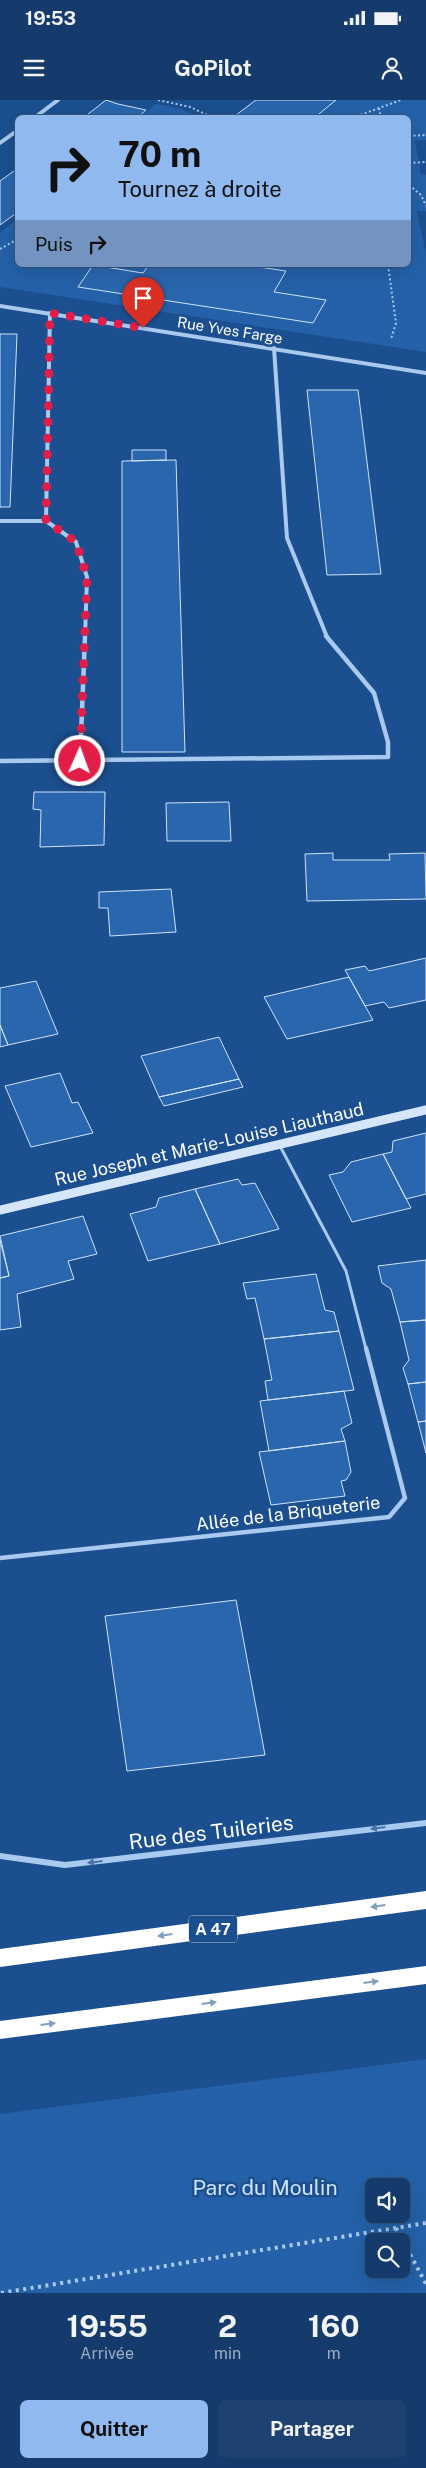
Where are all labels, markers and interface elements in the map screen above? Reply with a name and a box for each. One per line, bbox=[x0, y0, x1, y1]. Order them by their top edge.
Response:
text: 19:53 bbox=[25, 7, 76, 29]
icon: menu bbox=[20, 54, 48, 82]
icon: person bbox=[378, 54, 406, 82]
text: GoPilot bbox=[174, 55, 252, 81]
text: 70 m bbox=[118, 134, 201, 175]
icon: right bbox=[35, 135, 100, 200]
text: Tournez à droite bbox=[118, 176, 282, 202]
icon: right bbox=[83, 230, 111, 258]
text: Puis bbox=[35, 233, 73, 255]
pin bbox=[122, 277, 164, 328]
icon: arrive bbox=[129, 284, 157, 312]
street label: Rue Yves Farge bbox=[176, 313, 284, 347]
position arrow bbox=[53, 734, 105, 786]
street label: Rue Joseph et Marie-Louise Liauthaud bbox=[52, 1098, 366, 1190]
street label: Allée de la Briqueterie bbox=[195, 1491, 381, 1535]
street label: Rue des Tuileries bbox=[127, 1810, 295, 1854]
one-way arrow bbox=[369, 1824, 385, 1832]
one-way arrow bbox=[86, 1858, 102, 1866]
one-way arrow bbox=[369, 1902, 385, 1910]
road number: A 47 bbox=[189, 1916, 237, 1942]
one-way arrow bbox=[156, 1931, 172, 1939]
one-way arrow bbox=[363, 1978, 379, 1986]
one-way arrow bbox=[202, 1999, 218, 2007]
one-way arrow bbox=[41, 2020, 57, 2028]
park label: Parc du Moulin bbox=[192, 2175, 338, 2200]
map controls bbox=[365, 2178, 410, 2278]
button: sound bbox=[365, 2178, 410, 2223]
button: search bbox=[365, 2233, 410, 2278]
text: 19:55 bbox=[66, 2308, 148, 2344]
text: 2 bbox=[218, 2308, 237, 2344]
text: 160 bbox=[308, 2308, 360, 2344]
text: Arrivée bbox=[80, 2344, 134, 2363]
text: min bbox=[214, 2344, 241, 2363]
text: m bbox=[327, 2344, 341, 2363]
button: Quitter bbox=[20, 2400, 208, 2458]
button: Partager bbox=[218, 2400, 406, 2458]

